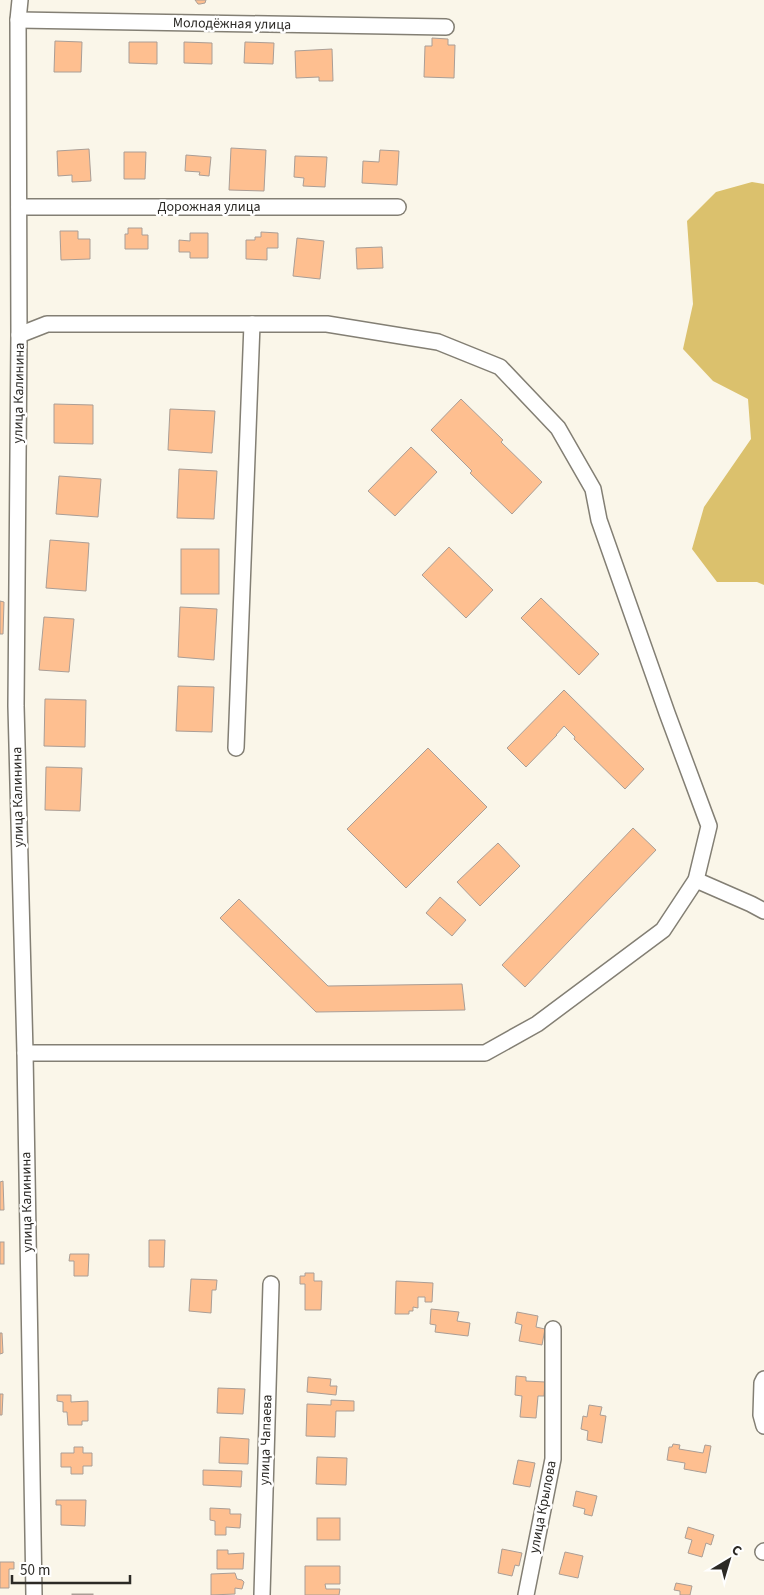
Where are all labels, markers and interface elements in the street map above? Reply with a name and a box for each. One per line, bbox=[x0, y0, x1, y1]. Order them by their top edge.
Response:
street label: Молодёжная улица bbox=[173, 13, 291, 35]
street label: Дорожная улица bbox=[157, 197, 261, 217]
street label: улица Калинина bbox=[8, 342, 30, 444]
street label: улица Калинина bbox=[7, 746, 29, 848]
street label: улица Калинина bbox=[16, 1151, 38, 1253]
street label: улица Чапаева bbox=[254, 1394, 278, 1486]
street label: улица Крылова bbox=[524, 1459, 562, 1555]
north arrow bbox=[704, 1535, 754, 1585]
text: С bbox=[727, 1540, 746, 1561]
scale bar bbox=[12, 1552, 130, 1584]
text: 50 m bbox=[20, 1560, 50, 1581]

